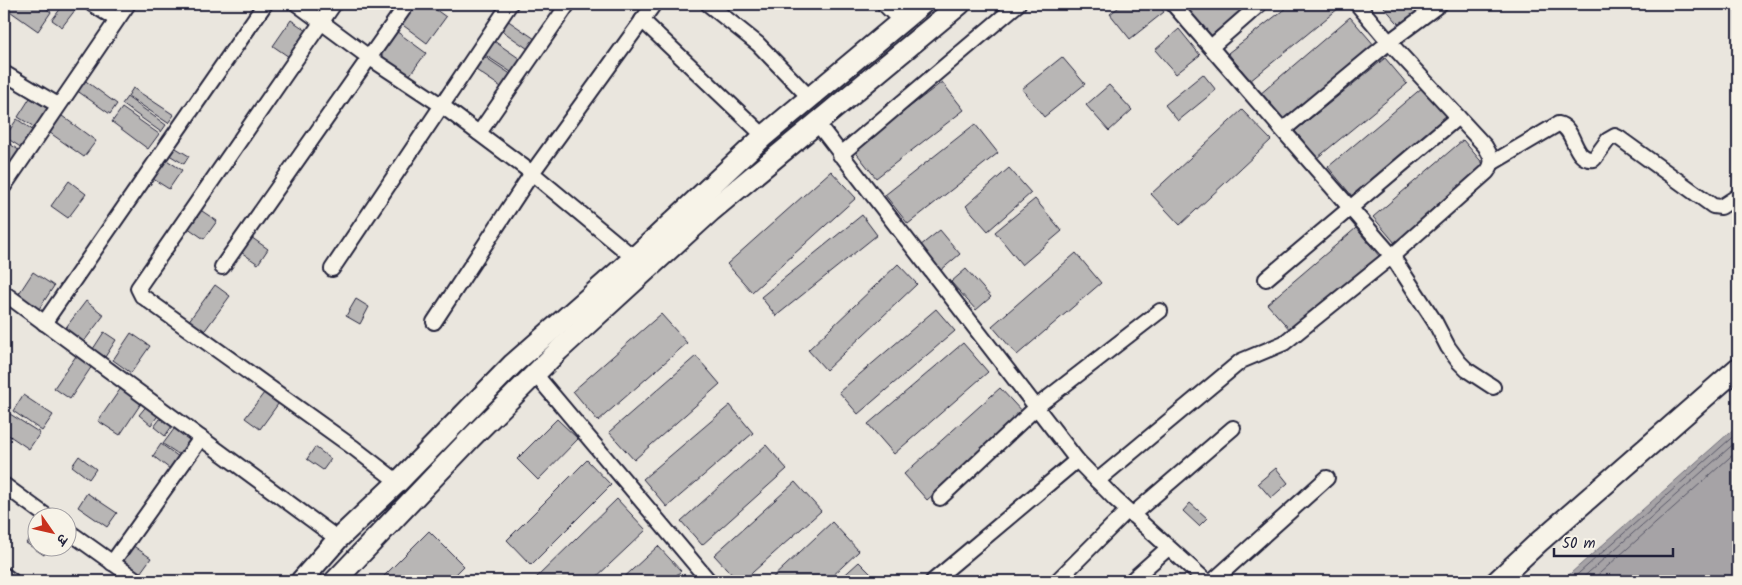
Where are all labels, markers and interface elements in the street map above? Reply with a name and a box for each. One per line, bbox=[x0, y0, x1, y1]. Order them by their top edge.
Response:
north arrow bbox=[28, 508, 78, 558]
scale bar bbox=[1554, 525, 1673, 557]
text: उ bbox=[49, 529, 74, 551]
text: 50 m bbox=[1562, 532, 1596, 556]

